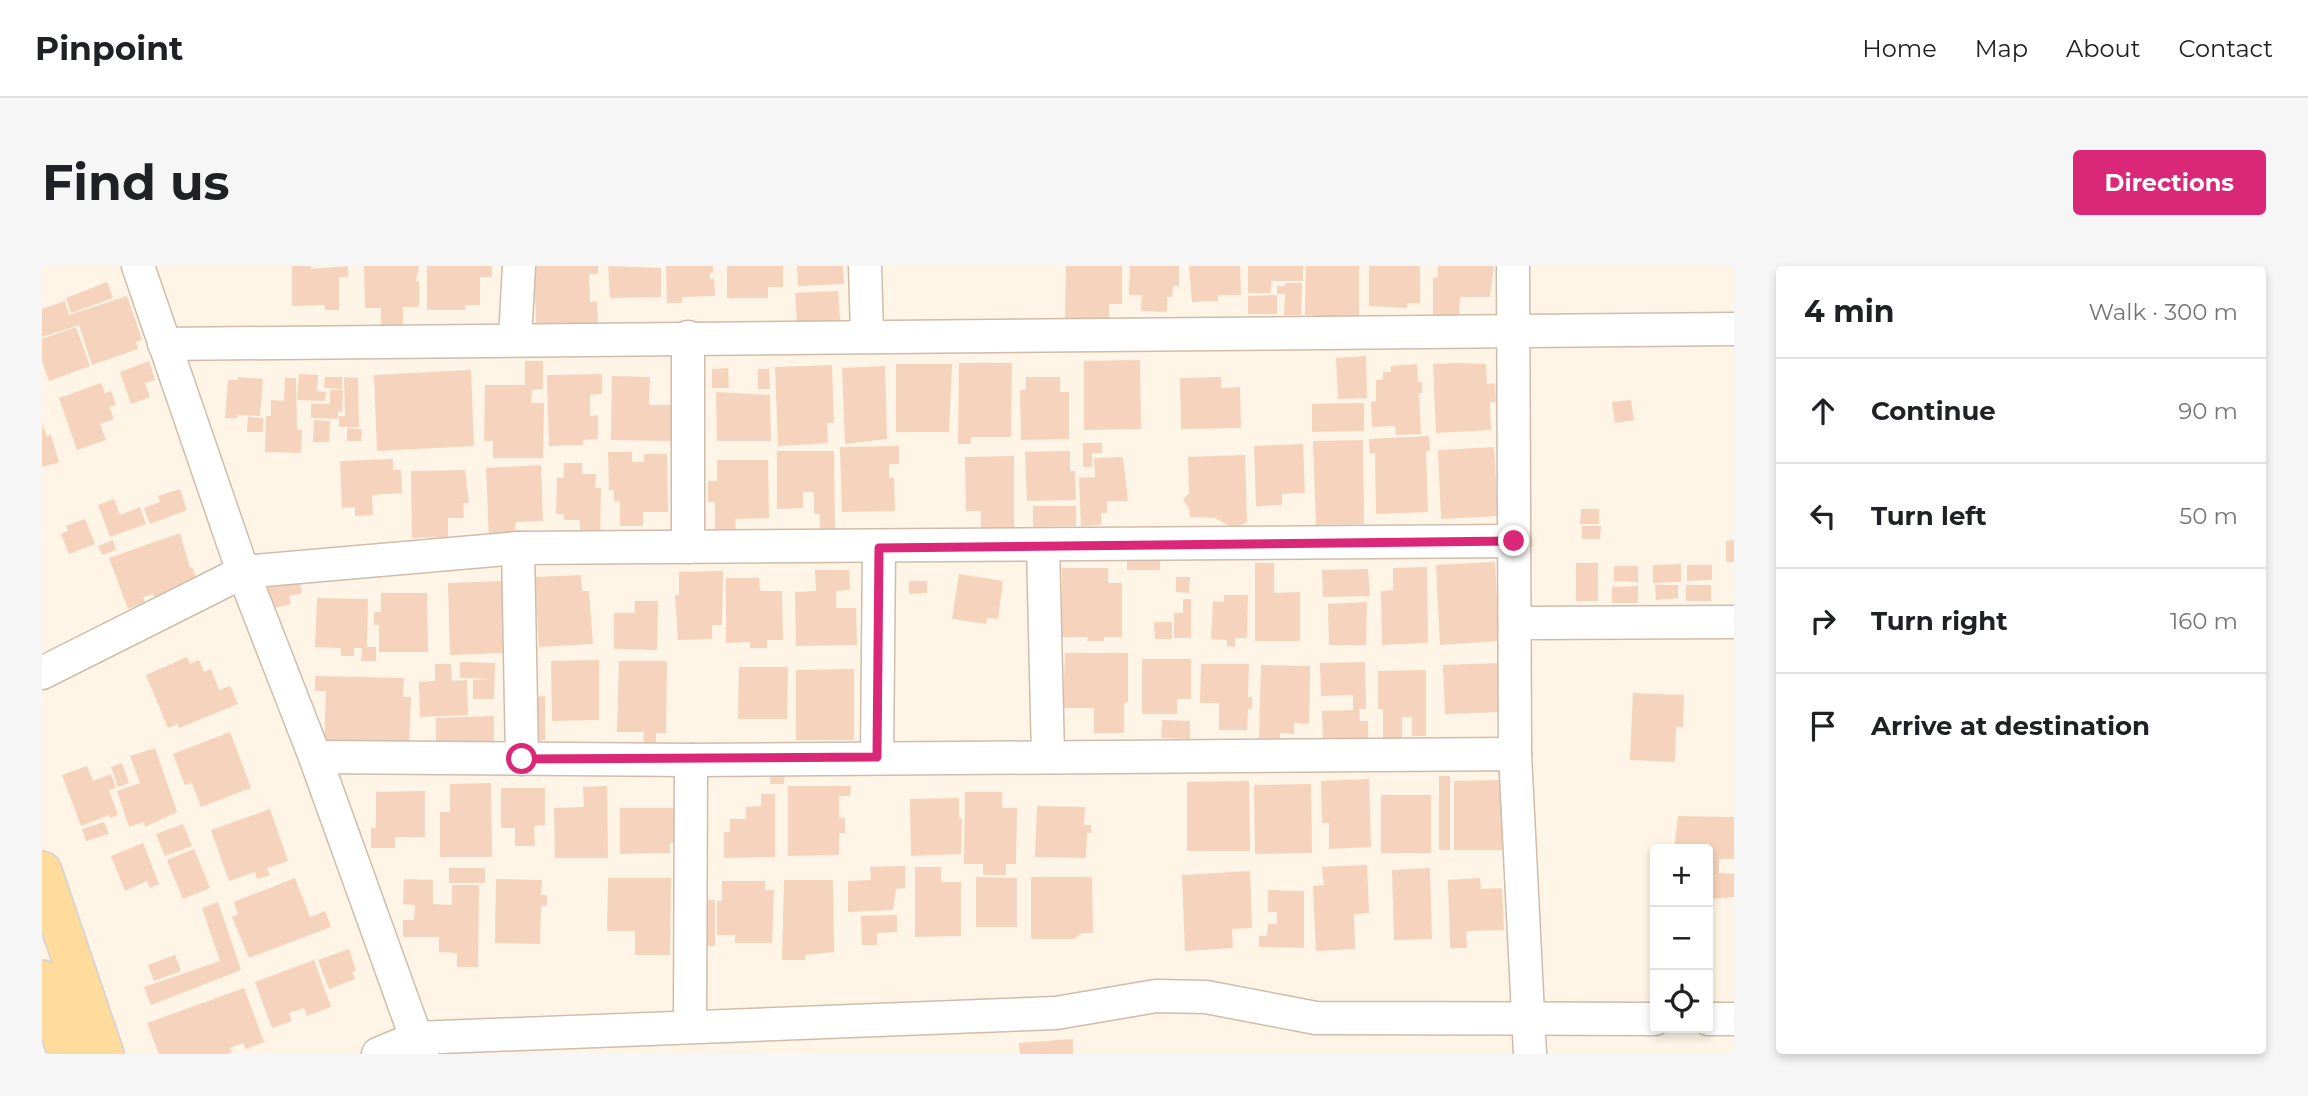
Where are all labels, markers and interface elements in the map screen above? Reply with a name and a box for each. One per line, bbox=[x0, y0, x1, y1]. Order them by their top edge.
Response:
text: Pinpoint bbox=[35, 28, 183, 68]
text: Home bbox=[1862, 34, 1937, 63]
text: Map bbox=[1975, 34, 2028, 63]
text: About bbox=[2066, 34, 2140, 63]
text: Contact bbox=[2178, 34, 2273, 63]
button: Directions bbox=[2073, 150, 2266, 215]
text: Find us bbox=[42, 153, 230, 212]
text: 4 min bbox=[1804, 293, 1894, 330]
text: Walk · 300 m bbox=[2088, 298, 2238, 326]
icon: ahead bbox=[1804, 392, 1842, 430]
text: Continue bbox=[1871, 395, 1996, 427]
text: 90 m bbox=[2178, 397, 2238, 425]
icon: left bbox=[1804, 497, 1842, 535]
text: Turn left bbox=[1871, 500, 1987, 532]
text: 50 m bbox=[2179, 502, 2238, 530]
route end bbox=[1498, 525, 1529, 556]
icon: right bbox=[1804, 602, 1842, 640]
text: Turn right bbox=[1871, 605, 2007, 637]
text: 160 m bbox=[2170, 607, 2238, 635]
icon: arrive bbox=[1804, 707, 1842, 745]
text: Arrive at destination bbox=[1871, 710, 2150, 742]
route start bbox=[506, 743, 537, 774]
map controls bbox=[1650, 844, 1713, 1033]
button: + bbox=[1650, 844, 1713, 907]
button: − bbox=[1650, 907, 1713, 970]
button: locate bbox=[1650, 970, 1713, 1033]

